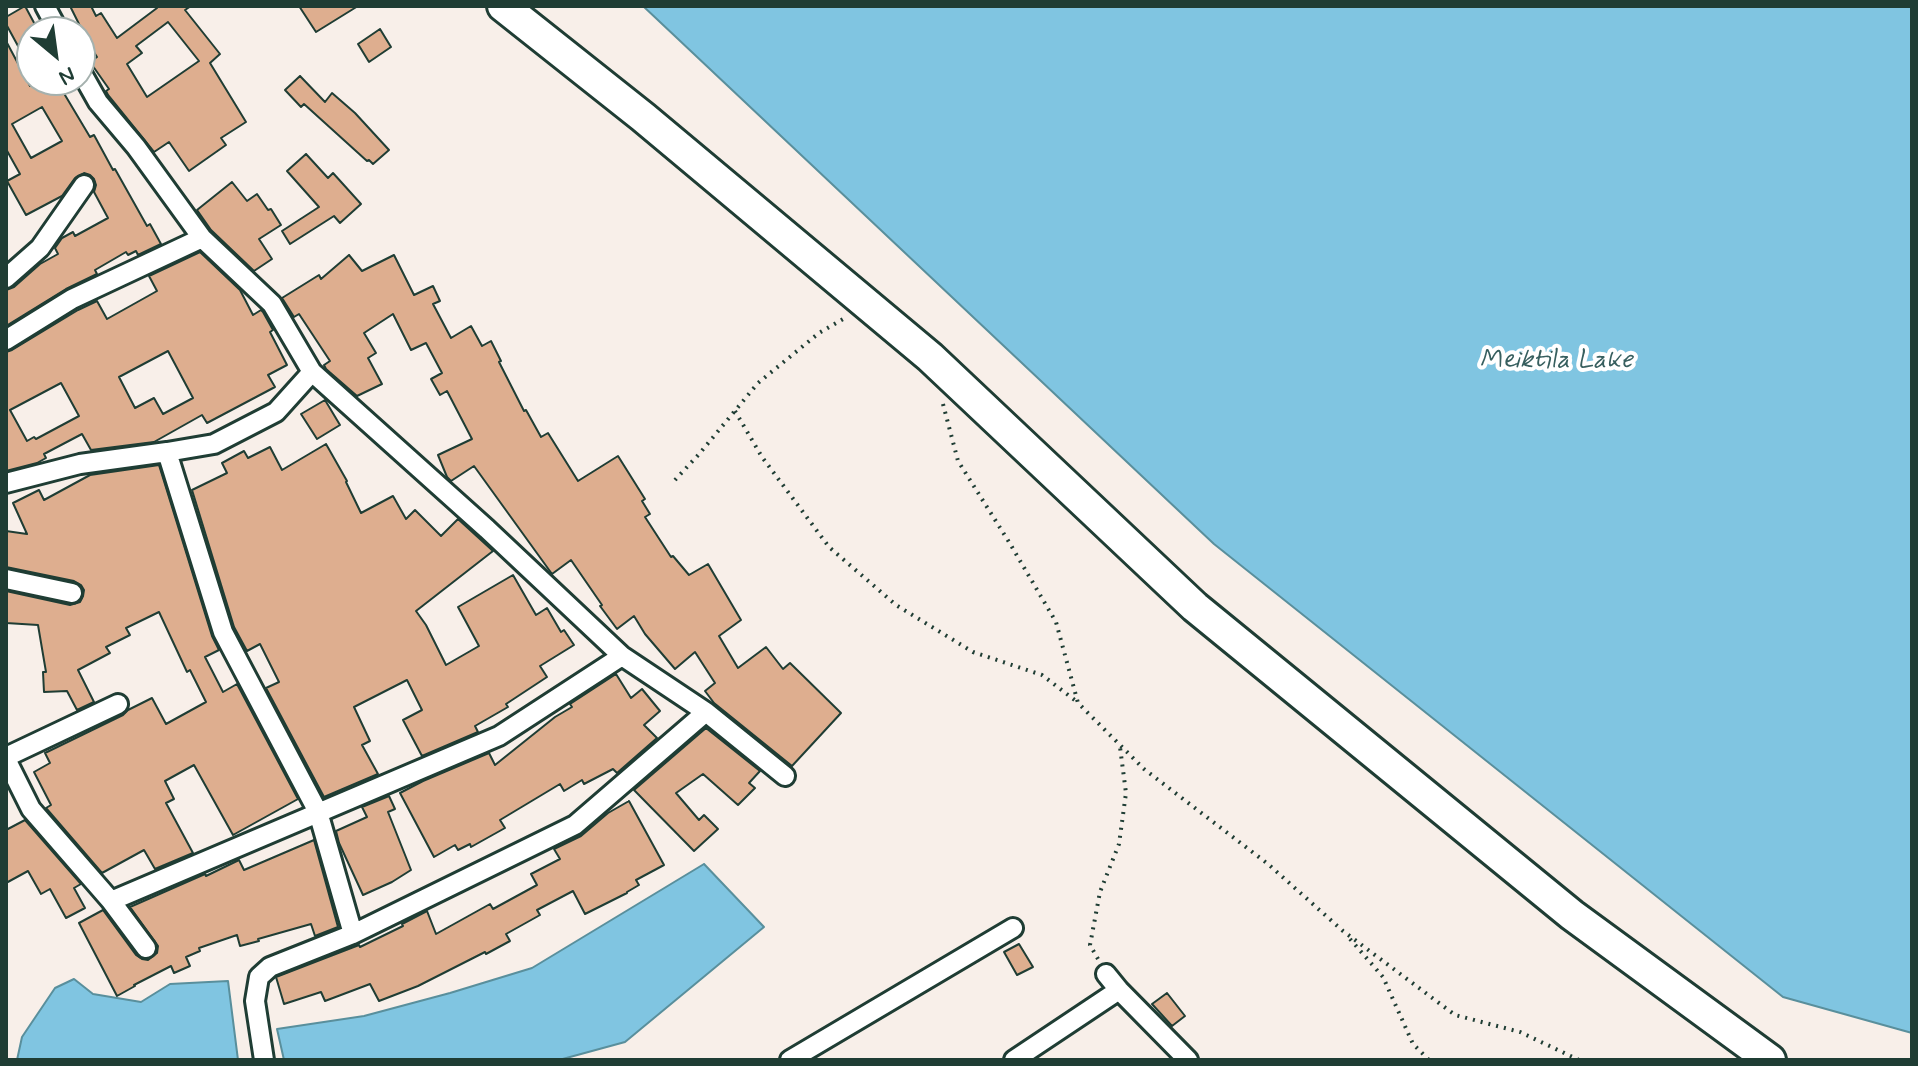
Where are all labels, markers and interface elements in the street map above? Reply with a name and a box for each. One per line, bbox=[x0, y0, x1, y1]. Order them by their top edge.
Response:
north arrow bbox=[16, 16, 96, 96]
text: N bbox=[53, 59, 80, 91]
water label: Meiktila Lake bbox=[1479, 346, 1633, 378]

